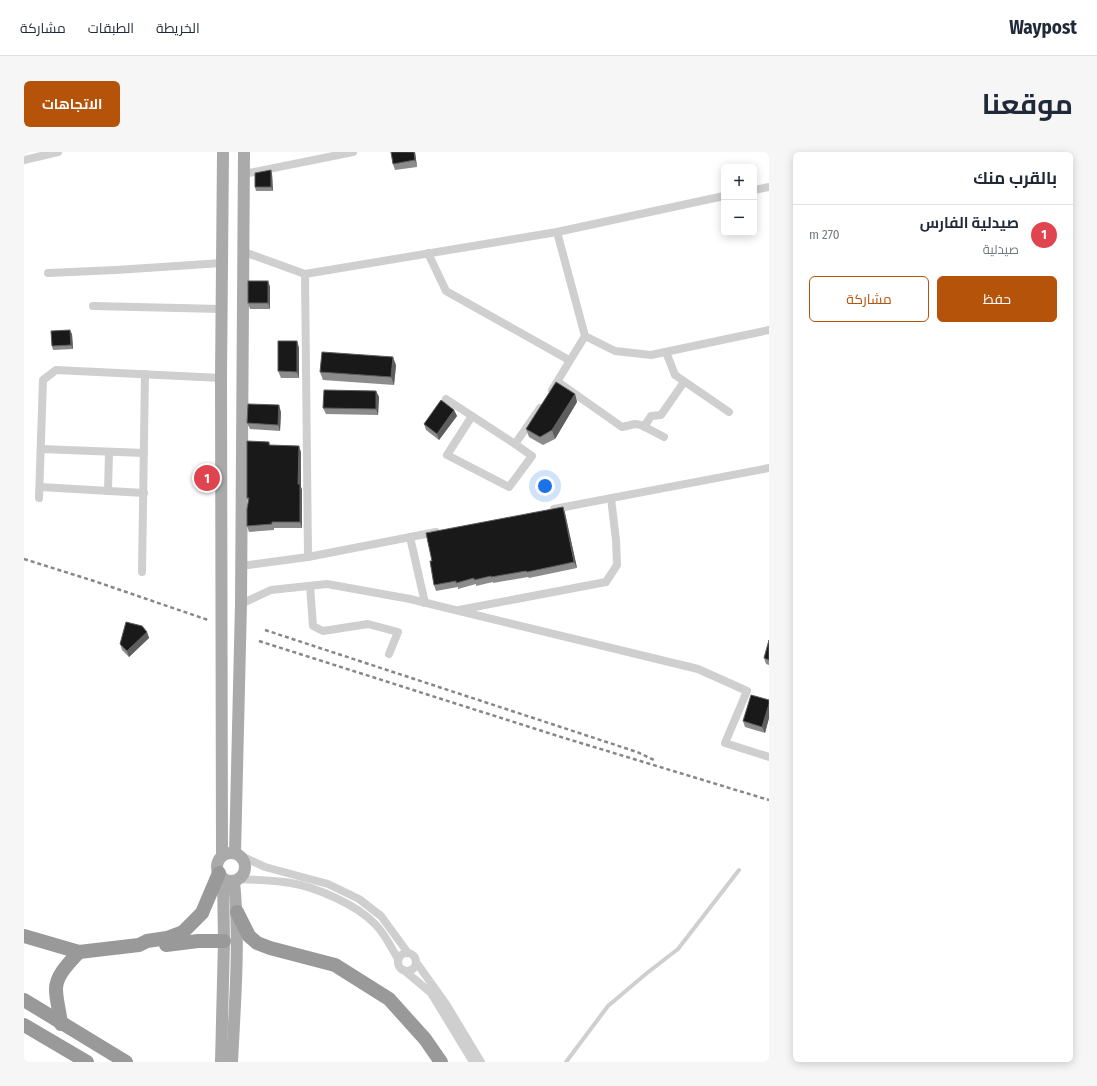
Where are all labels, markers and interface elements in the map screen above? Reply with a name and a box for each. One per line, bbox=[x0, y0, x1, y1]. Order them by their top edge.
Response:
text: Waypost bbox=[1009, 16, 1077, 39]
text: مشاركة bbox=[20, 20, 66, 37]
text: الطبقات bbox=[88, 20, 134, 37]
text: الخريطة bbox=[156, 20, 200, 37]
button: الاتجاهات bbox=[24, 81, 120, 127]
text: موقعنا bbox=[982, 88, 1073, 121]
map controls bbox=[721, 164, 757, 236]
button: + bbox=[721, 164, 757, 200]
text: بالقرب منك bbox=[973, 168, 1057, 189]
button: − bbox=[721, 200, 757, 236]
text: صيدلية الفارس bbox=[920, 214, 1019, 232]
text: 270 m bbox=[809, 227, 840, 242]
text: 1 bbox=[1041, 227, 1047, 242]
text: صيدلية bbox=[983, 242, 1019, 257]
button: مشاركة bbox=[809, 276, 929, 322]
button: حفظ bbox=[937, 276, 1057, 322]
pin: 1 bbox=[194, 463, 220, 493]
your location bbox=[535, 476, 555, 496]

